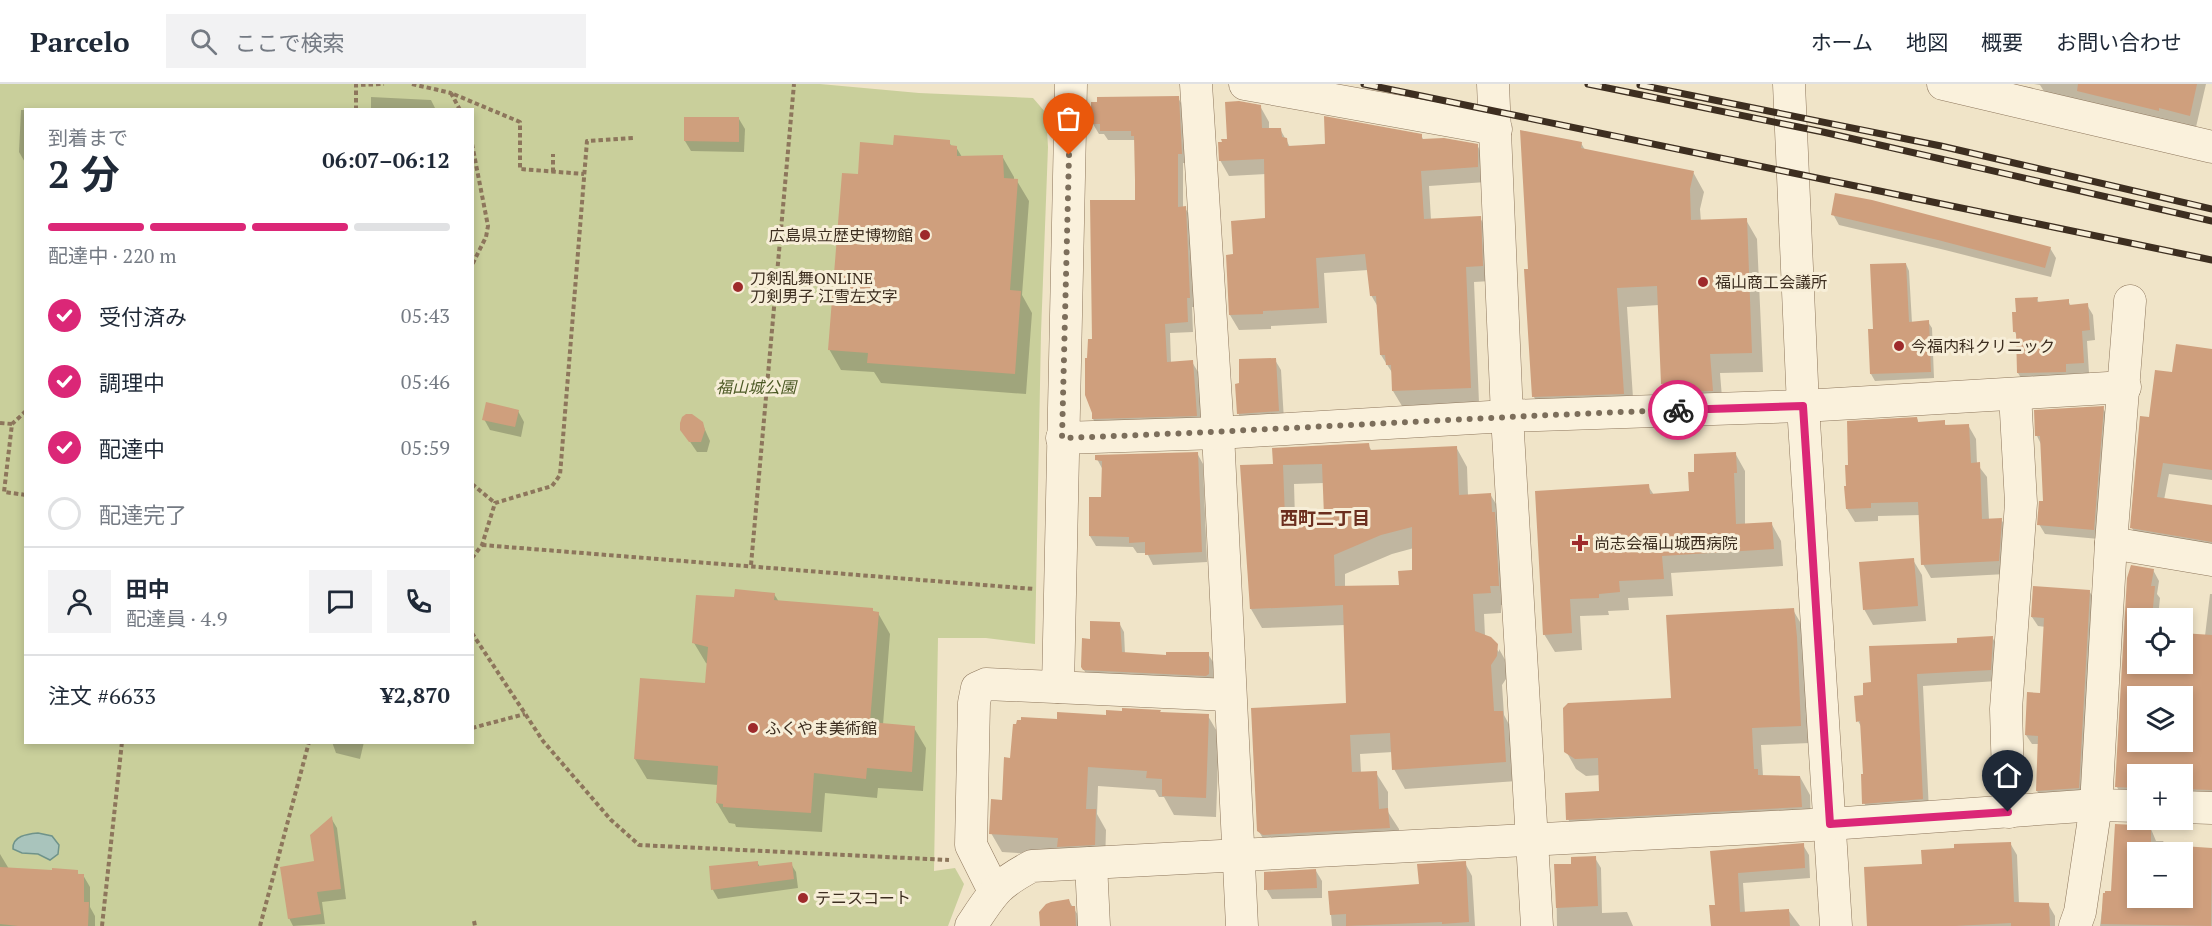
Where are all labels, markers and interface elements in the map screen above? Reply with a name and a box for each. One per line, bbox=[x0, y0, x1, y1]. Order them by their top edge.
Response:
search box bbox=[166, 14, 586, 68]
text: Parcelo bbox=[30, 23, 130, 60]
icon: search bbox=[187, 25, 220, 58]
text: ここで検索 bbox=[235, 28, 345, 57]
text: ホーム bbox=[1811, 28, 1873, 56]
text: 地図 bbox=[1906, 28, 1948, 56]
text: 概要 bbox=[1981, 28, 2023, 56]
text: お問い合わせ bbox=[2056, 28, 2182, 56]
pin bbox=[1043, 93, 1094, 155]
icon: bag bbox=[1052, 102, 1085, 135]
text: 到着まで bbox=[48, 124, 128, 151]
text: 06:07–06:12 bbox=[322, 145, 450, 174]
text: 2 分 bbox=[48, 147, 120, 199]
place label: 広島県立歴史博物館 bbox=[769, 224, 913, 246]
marker: 広島県立歴史博物館 bbox=[918, 228, 932, 242]
text: 配達中 · 220 m bbox=[48, 242, 177, 269]
place label: 刀剣乱舞ONLINE 刀剣男子 江雪左文字 bbox=[750, 267, 898, 307]
place label: 福山商工会議所 bbox=[1715, 271, 1827, 293]
marker: 福山商工会議所 bbox=[1696, 275, 1710, 289]
marker: 刀剣乱舞ONLINE 刀剣男子 江雪左文字 bbox=[731, 280, 745, 294]
icon: check bbox=[48, 299, 81, 332]
text: 受付済み bbox=[99, 302, 187, 331]
text: 05:43 bbox=[401, 302, 450, 329]
place label: 今福内科クリニック bbox=[1911, 335, 2055, 357]
marker: 今福内科クリニック bbox=[1892, 339, 1906, 353]
icon: check bbox=[48, 365, 81, 398]
text: 調理中 bbox=[99, 368, 165, 397]
text: 05:46 bbox=[401, 368, 450, 395]
park label: 福山城公園 bbox=[716, 376, 798, 398]
courier bbox=[1648, 380, 1708, 440]
icon: bike bbox=[1662, 394, 1695, 427]
icon: check bbox=[48, 431, 81, 464]
text: 配達中 bbox=[99, 434, 165, 463]
text: 05:59 bbox=[401, 434, 450, 461]
text: 配達完了 bbox=[99, 500, 187, 529]
district label: 西町二丁目 bbox=[1280, 506, 1370, 530]
place label: 尚志会福山城西病院 bbox=[1594, 532, 1738, 554]
marker: 尚志会福山城西病院 bbox=[1571, 534, 1589, 552]
button: person bbox=[48, 570, 111, 633]
button: chat bbox=[309, 570, 372, 633]
button: phone bbox=[387, 570, 450, 633]
text: 田中 bbox=[126, 574, 170, 603]
text: 配達員 · 4.9 bbox=[126, 605, 227, 632]
map controls bbox=[2127, 608, 2193, 908]
button: locate bbox=[2127, 608, 2193, 674]
text: ¥2,870 bbox=[381, 680, 450, 709]
text: 注文 #6633 bbox=[48, 681, 156, 710]
button: layers bbox=[2127, 686, 2193, 752]
place label: ふくやま美術館 bbox=[765, 717, 877, 739]
marker: ふくやま美術館 bbox=[746, 721, 760, 735]
pin bbox=[1982, 750, 2033, 812]
icon: home bbox=[1991, 759, 2024, 792]
button: + bbox=[2127, 764, 2193, 830]
button: − bbox=[2127, 842, 2193, 908]
place label: テニスコート bbox=[815, 887, 911, 909]
marker: テニスコート bbox=[796, 891, 810, 905]

